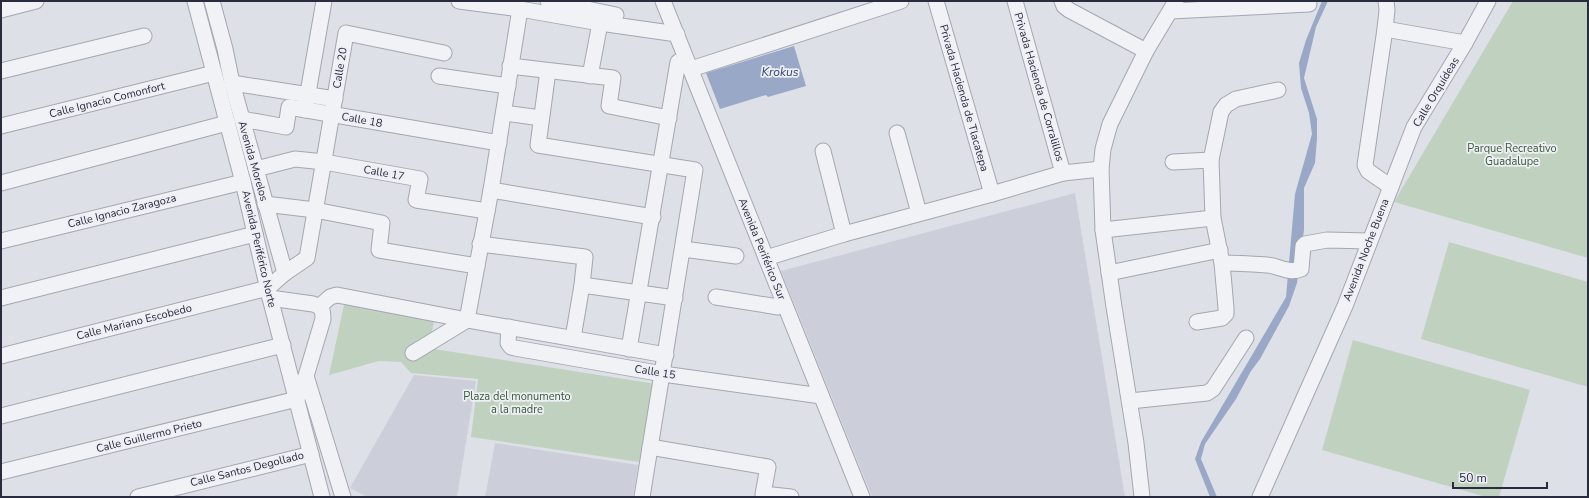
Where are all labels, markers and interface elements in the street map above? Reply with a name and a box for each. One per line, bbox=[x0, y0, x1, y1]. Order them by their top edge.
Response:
street label: Privada Hacienda de Corralillos bbox=[1011, 11, 1067, 163]
street label: Privada Hacienda de Tlacatepa bbox=[936, 23, 992, 173]
street label: Calle 20 bbox=[329, 46, 351, 90]
street label: Calle Orquídeas bbox=[1409, 54, 1463, 130]
water label: Krokus bbox=[762, 64, 799, 80]
street label: Calle Ignacio Comonfort bbox=[48, 78, 167, 122]
street label: Calle 18 bbox=[340, 109, 384, 131]
street label: Avenida Morelos bbox=[234, 119, 272, 203]
park label: Parque Recreativo Guadalupe bbox=[1467, 141, 1557, 169]
street label: Calle 17 bbox=[362, 162, 406, 184]
street label: Avenida Periférico Norte bbox=[238, 189, 280, 309]
street label: Calle Ignacio Zaragoza bbox=[66, 190, 178, 232]
street label: Avenida Periférico Sur bbox=[735, 196, 789, 302]
street label: Avenida Noche Buena bbox=[1339, 196, 1393, 304]
street label: Calle Mariano Escobedo bbox=[75, 300, 193, 344]
street label: Calle 15 bbox=[633, 361, 677, 383]
park label: Plaza del monumento a la madre bbox=[463, 389, 571, 417]
street label: Calle Guillermo Prieto bbox=[94, 416, 204, 456]
street label: Calle Santos Degollado bbox=[189, 448, 305, 490]
scale bar bbox=[1453, 464, 1547, 490]
text: 50 m bbox=[1459, 470, 1487, 486]

